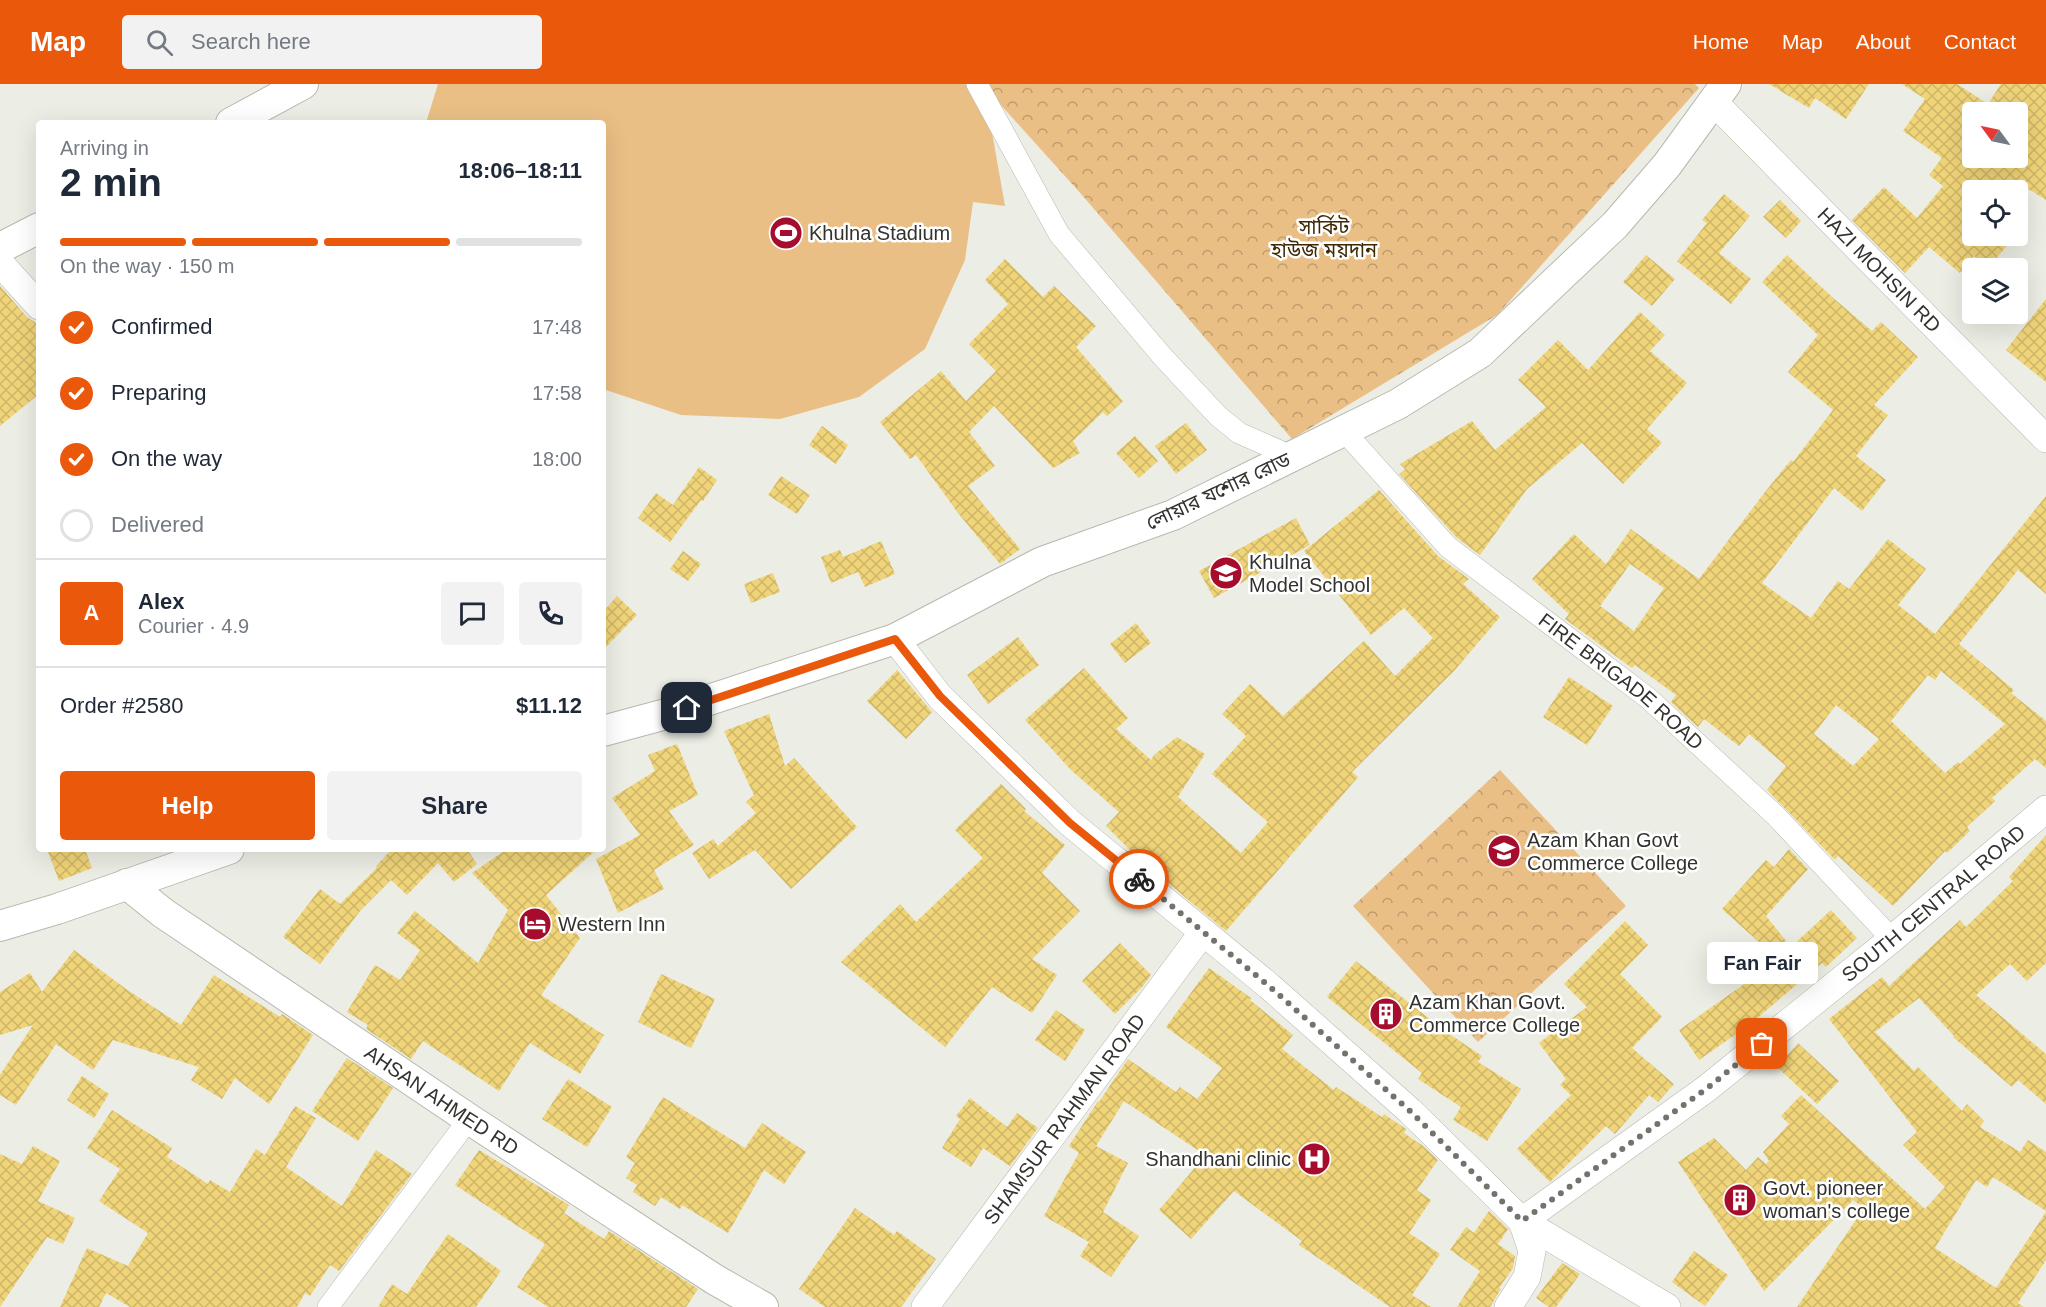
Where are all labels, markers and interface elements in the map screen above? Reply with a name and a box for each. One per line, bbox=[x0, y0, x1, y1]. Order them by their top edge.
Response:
search box bbox=[122, 15, 542, 69]
text: Map bbox=[30, 26, 86, 57]
icon: search bbox=[143, 26, 176, 59]
text: Search here bbox=[191, 29, 311, 54]
text: Home bbox=[1693, 30, 1749, 53]
text: Map bbox=[1782, 30, 1823, 53]
text: About bbox=[1856, 30, 1911, 53]
text: Contact bbox=[1944, 30, 2016, 53]
north arrow bbox=[1962, 102, 2028, 168]
map controls bbox=[1962, 102, 2028, 324]
text: Arriving in bbox=[60, 137, 149, 159]
text: 18:06–18:11 bbox=[458, 158, 582, 183]
text: 2 min bbox=[60, 161, 162, 204]
button: locate bbox=[1962, 180, 2028, 246]
street label: HAZI MOHSIN RD bbox=[1813, 203, 1945, 337]
park label: সার্কিট হাউজ ময়দান bbox=[1270, 214, 1378, 261]
sports icon: Khulna Stadium bbox=[768, 215, 804, 251]
place label: Khulna Stadium bbox=[809, 222, 950, 244]
text: On the way · 150 m bbox=[60, 255, 235, 277]
button: layers bbox=[1962, 258, 2028, 324]
icon: check bbox=[60, 311, 93, 344]
text: Confirmed bbox=[111, 314, 212, 339]
text: 17:48 bbox=[532, 316, 582, 338]
icon: check bbox=[60, 377, 93, 410]
text: Preparing bbox=[111, 380, 206, 405]
text: 17:58 bbox=[532, 382, 582, 404]
icon: check bbox=[60, 443, 93, 476]
text: On the way bbox=[111, 446, 222, 471]
text: 18:00 bbox=[532, 448, 582, 470]
street label: লোয়ার যশোর রোড bbox=[1142, 448, 1294, 534]
text: Delivered bbox=[111, 512, 204, 537]
place label: Khulna Model School bbox=[1249, 551, 1370, 596]
school or university icon: Khulna Model School bbox=[1208, 555, 1244, 591]
button: chat bbox=[441, 582, 504, 645]
button: phone bbox=[519, 582, 582, 645]
text: Alex bbox=[138, 589, 184, 614]
text: A bbox=[84, 600, 99, 625]
street label: FIRE BRIGADE ROAD bbox=[1535, 609, 1708, 754]
text: Courier · 4.9 bbox=[138, 615, 249, 637]
pin bbox=[661, 682, 712, 733]
icon: home bbox=[670, 691, 703, 724]
text: Order #2580 bbox=[60, 693, 184, 718]
text: $11.12 bbox=[516, 693, 582, 718]
button: Help bbox=[60, 771, 315, 840]
button: Share bbox=[327, 771, 582, 840]
street label: SOUTH CENTRAL ROAD bbox=[1837, 821, 2029, 986]
place label: Azam Khan Govt Commerce College bbox=[1527, 829, 1698, 874]
school or university icon: Azam Khan Govt Commerce College bbox=[1486, 833, 1522, 869]
courier bbox=[1109, 849, 1169, 909]
icon: bike bbox=[1123, 863, 1156, 896]
hotel icon: Western Inn bbox=[517, 906, 553, 942]
place label: Western Inn bbox=[558, 913, 665, 935]
callout: Fan Fair bbox=[1706, 942, 1818, 984]
text: Fan Fair bbox=[1724, 952, 1801, 974]
place label: Azam Khan Govt. Commerce College bbox=[1409, 991, 1580, 1036]
building icon: Azam Khan Govt. Commerce College bbox=[1368, 996, 1404, 1032]
street label: SHAMSUR RAHMAN ROAD bbox=[979, 1010, 1149, 1228]
pin bbox=[1736, 1018, 1787, 1069]
icon: bag bbox=[1745, 1027, 1778, 1060]
street label: AHSAN AHMED RD bbox=[361, 1041, 523, 1159]
hospital icon: Shandhani clinic bbox=[1296, 1141, 1332, 1177]
place label: Shandhani clinic bbox=[1145, 1148, 1291, 1170]
place label: Govt. pioneer woman's college bbox=[1762, 1177, 1910, 1222]
building icon: Govt. pioneer woman's college bbox=[1722, 1182, 1758, 1218]

